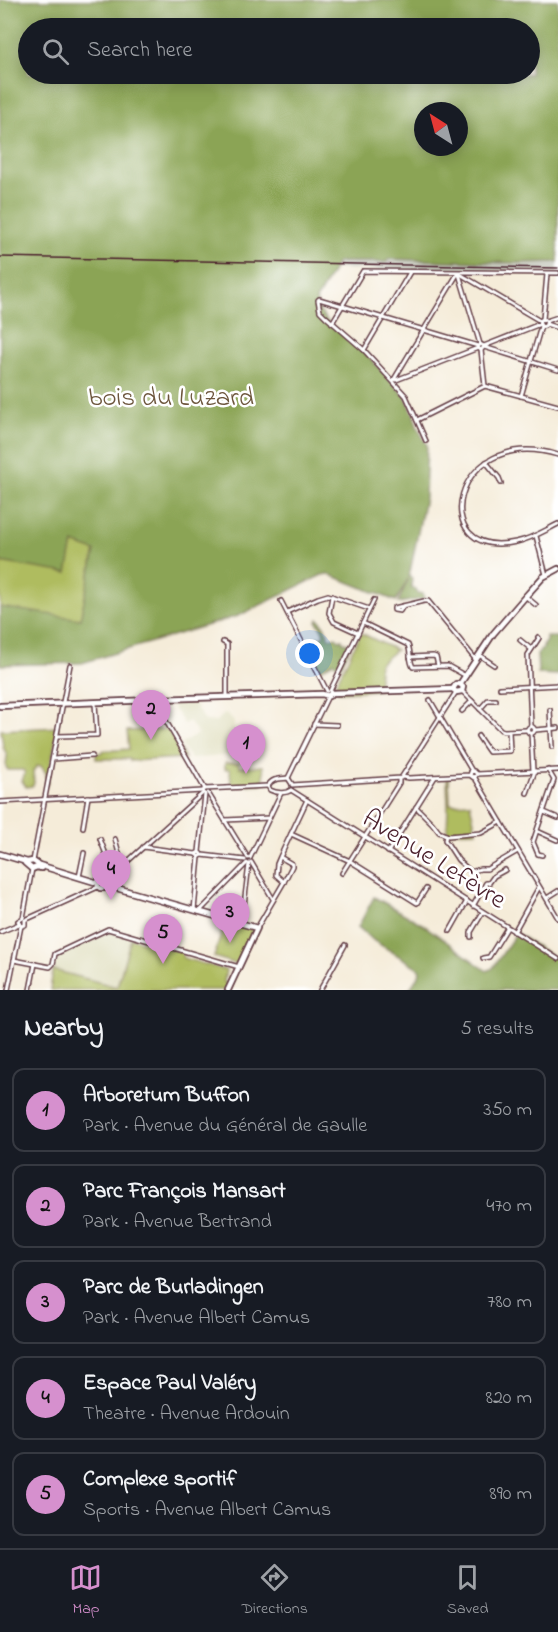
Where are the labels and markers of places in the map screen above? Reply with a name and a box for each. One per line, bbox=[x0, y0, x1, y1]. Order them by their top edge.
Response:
pin: 2 bbox=[132, 690, 170, 740]
pin: 1 bbox=[226, 724, 266, 774]
pin: 4 bbox=[92, 850, 130, 900]
pin: 3 bbox=[210, 894, 250, 943]
pin: 5 bbox=[144, 914, 182, 964]

